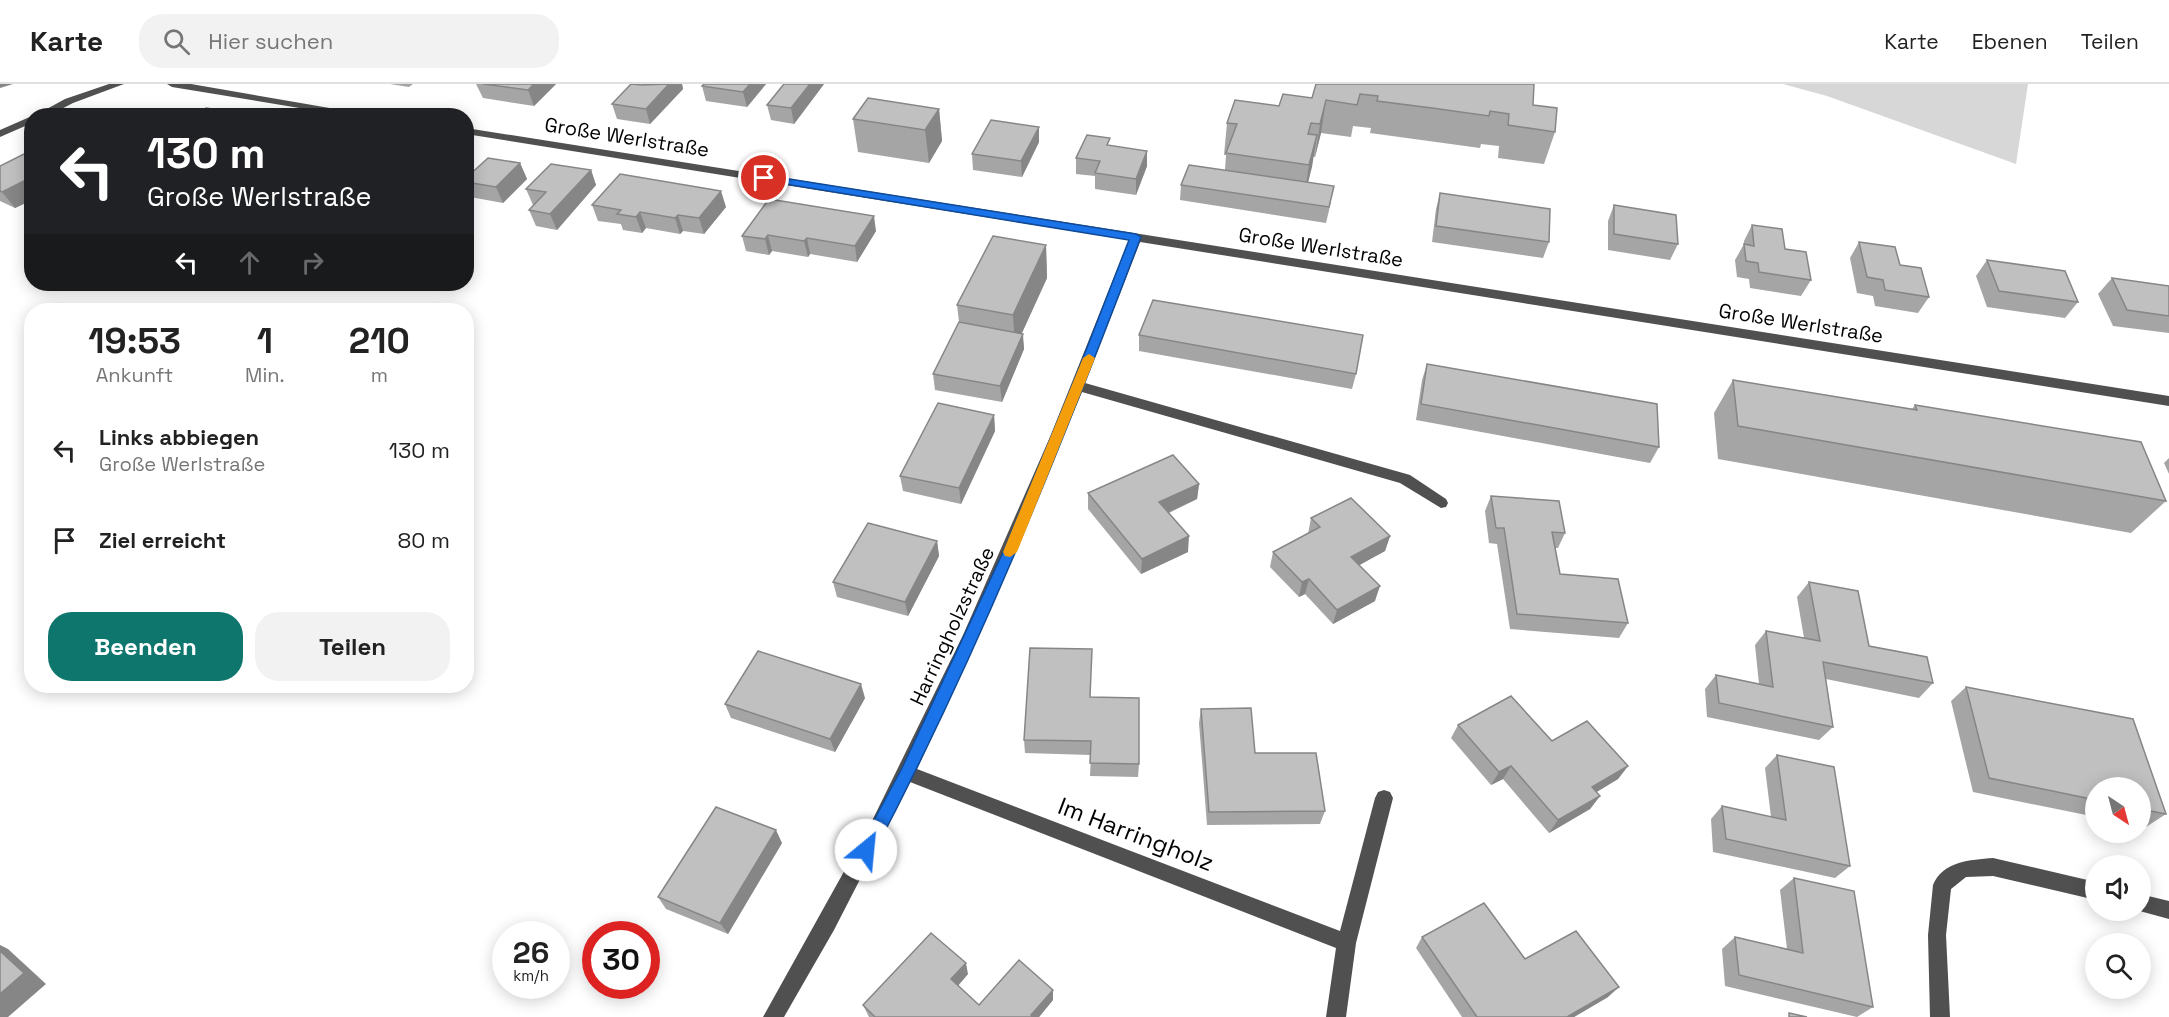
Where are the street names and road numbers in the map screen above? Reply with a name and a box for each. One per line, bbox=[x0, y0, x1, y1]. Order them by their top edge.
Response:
street label: Große Werlstraße bbox=[543, 111, 711, 163]
street label: Große Werlstraße bbox=[1237, 221, 1405, 273]
street label: Große Werlstraße bbox=[1717, 297, 1885, 349]
street label: Harringholzstraße bbox=[904, 542, 1000, 710]
street label: Im Harringholz bbox=[1054, 790, 1218, 878]

